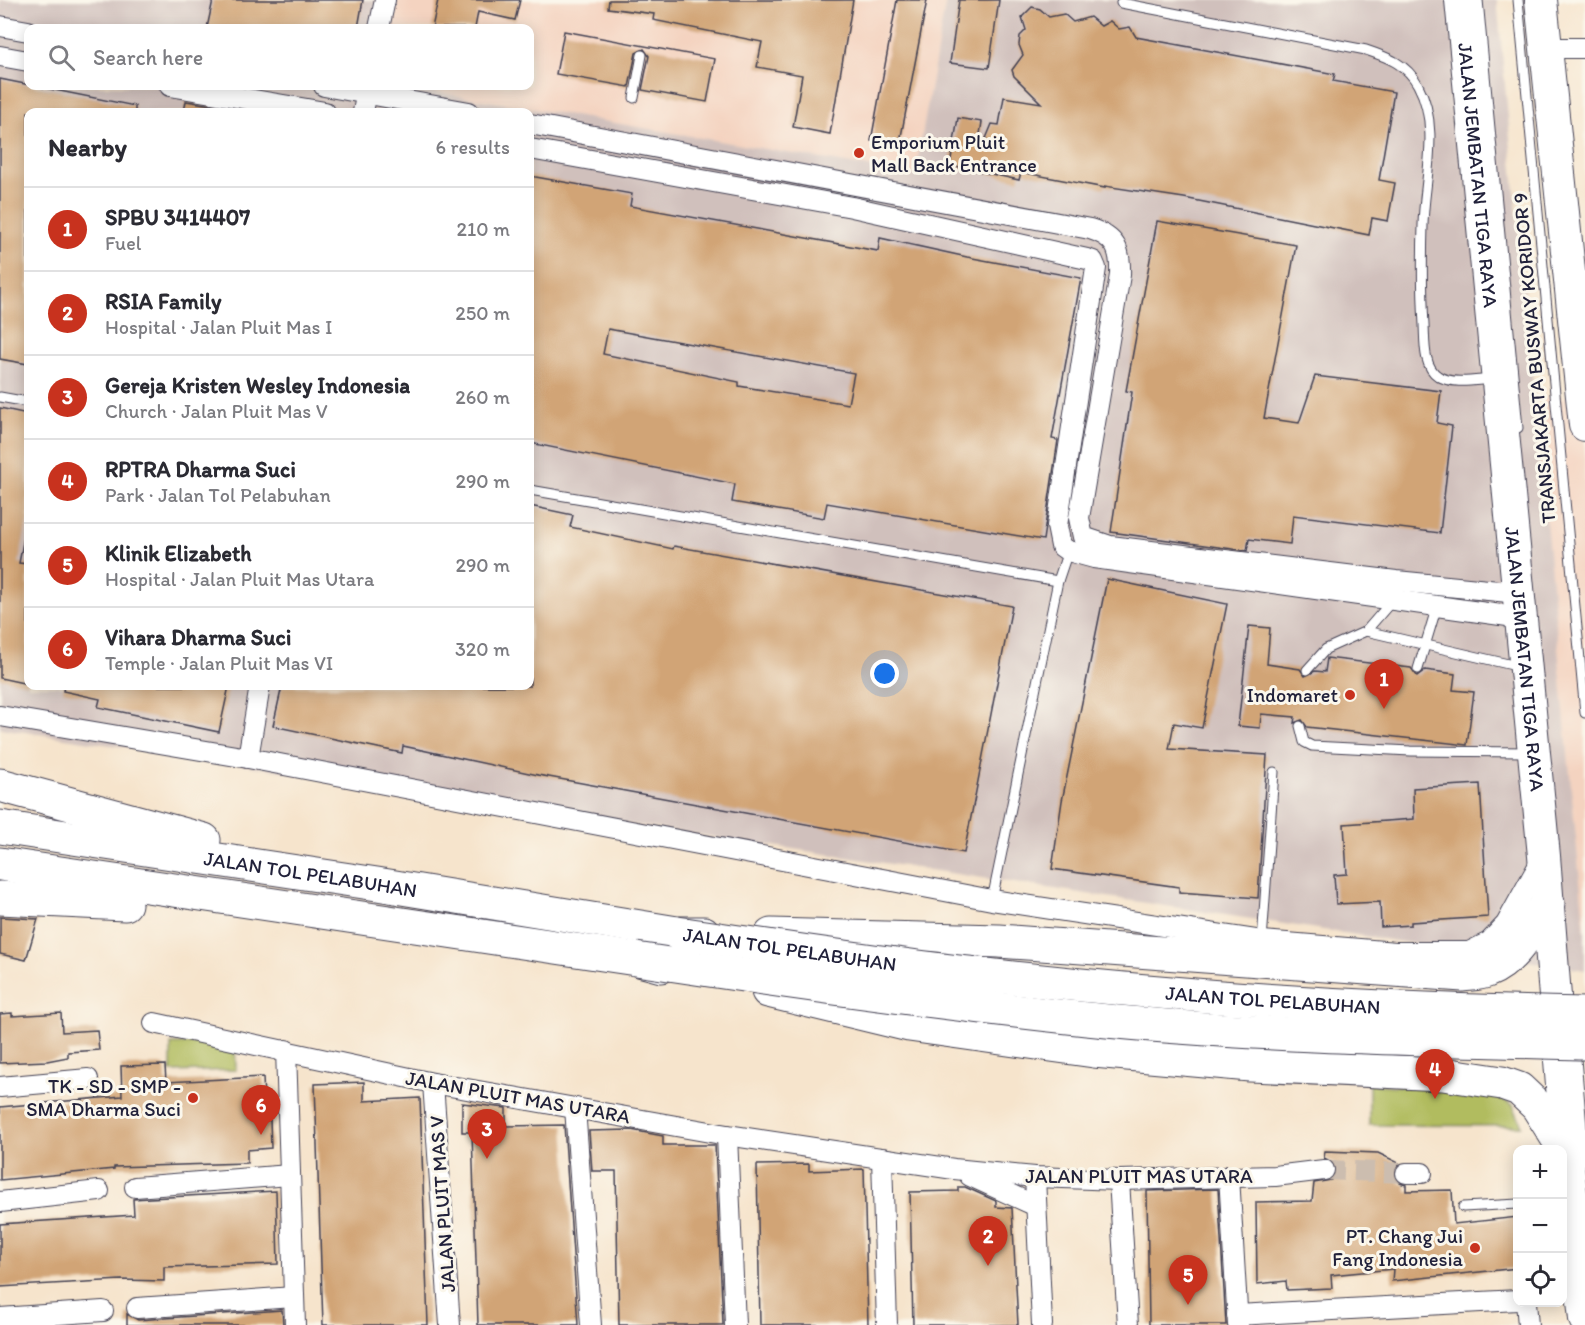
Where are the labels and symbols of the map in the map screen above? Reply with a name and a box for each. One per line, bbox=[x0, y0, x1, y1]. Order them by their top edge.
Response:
street label: JALAN JEMBATAN TIGA RAYA bbox=[1453, 42, 1503, 309]
place label: Emporium Pluit Mall Back Entrance bbox=[871, 130, 1037, 177]
marker: Emporium Pluit Mall Back Entrance bbox=[852, 146, 866, 160]
street label: TRANSJAKARTA BUSWAY KORIDOR 9 bbox=[1508, 192, 1560, 524]
street label: JALAN JEMBATAN TIGA RAYA bbox=[1500, 525, 1550, 793]
your location bbox=[870, 659, 899, 688]
pin: 1 bbox=[1364, 660, 1404, 709]
place label: Indomaret bbox=[1247, 683, 1339, 707]
marker: Indomaret bbox=[1343, 688, 1357, 702]
street label: JALAN TOL PELABUHAN bbox=[202, 846, 419, 902]
street label: JALAN TOL PELABUHAN bbox=[682, 922, 898, 976]
street label: JALAN TOL PELABUHAN bbox=[1165, 981, 1381, 1019]
pin: 4 bbox=[1416, 1050, 1454, 1099]
street label: JALAN PLUIT MAS UTARA bbox=[404, 1065, 632, 1129]
place label: TK - SD - SMP - SMA Dharma Suci bbox=[26, 1074, 181, 1121]
pin: 6 bbox=[242, 1086, 280, 1135]
marker: TK - SD - SMP - SMA Dharma Suci bbox=[186, 1091, 200, 1105]
pin: 3 bbox=[468, 1110, 506, 1159]
street label: JALAN PLUIT MAS V bbox=[424, 1115, 460, 1293]
street label: JALAN PLUIT MAS UTARA bbox=[1025, 1164, 1253, 1188]
pin: 2 bbox=[968, 1216, 1008, 1266]
place label: PT. Chang Jui Fang Indonesia bbox=[1332, 1224, 1464, 1271]
marker: PT. Chang Jui Fang Indonesia bbox=[1468, 1241, 1482, 1255]
pin: 5 bbox=[1168, 1256, 1208, 1305]

